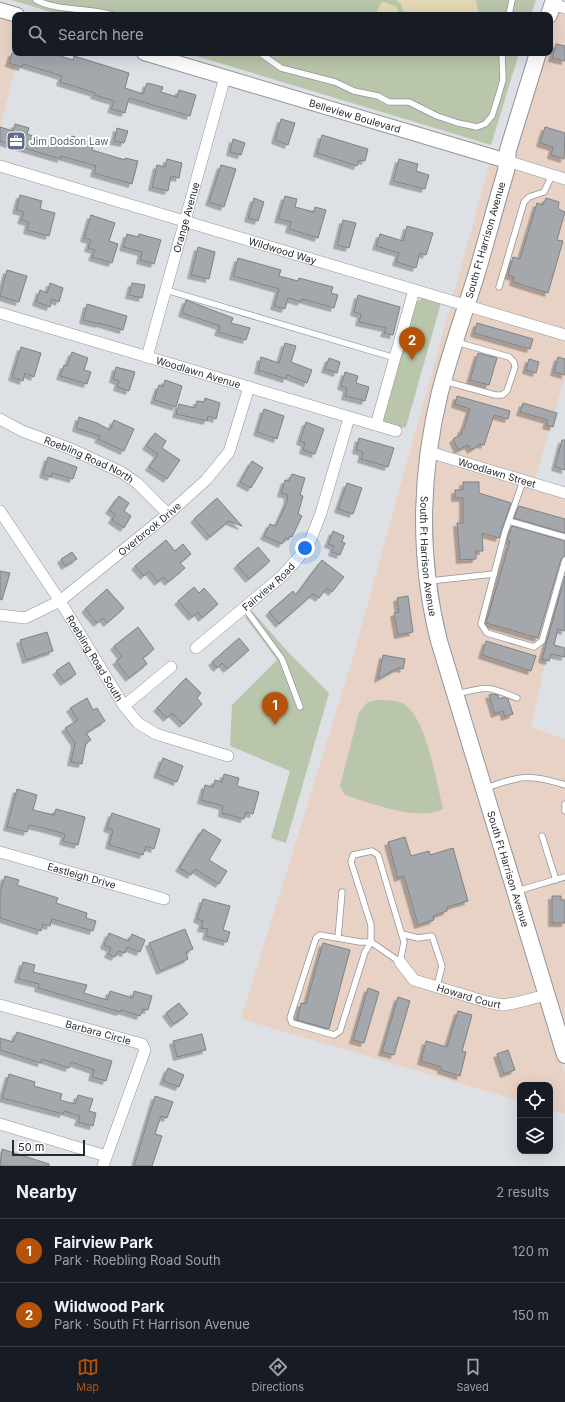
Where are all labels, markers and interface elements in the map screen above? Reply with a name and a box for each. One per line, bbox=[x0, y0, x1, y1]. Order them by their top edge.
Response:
search box bbox=[12, 12, 553, 56]
icon: search bbox=[26, 23, 48, 45]
text: Search here bbox=[58, 25, 144, 44]
street label: Belleview Boulevard bbox=[308, 96, 402, 135]
office icon: Jim Dodson Law bbox=[5, 130, 27, 152]
place label: Jim Dodson Law bbox=[30, 135, 109, 147]
street label: Orange Avenue bbox=[170, 180, 202, 254]
street label: South Ft Harrison Avenue bbox=[463, 180, 507, 300]
street label: Wildwood Way bbox=[247, 235, 318, 266]
pin: 2 bbox=[399, 327, 425, 360]
street label: Woodlawn Avenue bbox=[155, 354, 242, 390]
street label: Roebling Road North bbox=[43, 434, 136, 485]
street label: Woodlawn Street bbox=[457, 455, 538, 490]
street label: South Ft Harrison Avenue bbox=[418, 496, 439, 618]
street label: Overbrook Drive bbox=[115, 499, 183, 558]
your location bbox=[295, 538, 315, 558]
street label: Fairview Road bbox=[240, 560, 297, 613]
street label: Roebling Road South bbox=[64, 613, 126, 703]
pin: 1 bbox=[262, 692, 288, 725]
street label: South Ft Harrison Avenue bbox=[485, 809, 532, 929]
street label: Eastleigh Drive bbox=[46, 860, 117, 891]
street label: Howard Court bbox=[435, 981, 503, 1011]
street label: Barbara Circle bbox=[64, 1017, 133, 1047]
map controls bbox=[517, 1082, 553, 1154]
button: locate bbox=[517, 1082, 553, 1118]
button: layers bbox=[517, 1118, 553, 1154]
scale bar bbox=[12, 1138, 85, 1157]
text: 50 m bbox=[18, 1140, 44, 1154]
text: Nearby bbox=[16, 1182, 77, 1202]
text: 2 results bbox=[496, 1184, 549, 1200]
text: Fairview Park bbox=[54, 1233, 153, 1252]
text: 1 bbox=[26, 1243, 32, 1259]
text: 120 m bbox=[513, 1243, 549, 1259]
text: Park · Roebling Road South bbox=[54, 1252, 221, 1268]
text: Wildwood Park bbox=[54, 1297, 164, 1316]
text: 2 bbox=[25, 1307, 33, 1323]
text: 150 m bbox=[513, 1307, 549, 1323]
text: Park · South Ft Harrison Avenue bbox=[54, 1316, 250, 1332]
tab: Map bbox=[76, 1356, 99, 1394]
tab: Directions bbox=[252, 1356, 304, 1394]
tab: Saved bbox=[457, 1356, 489, 1394]

